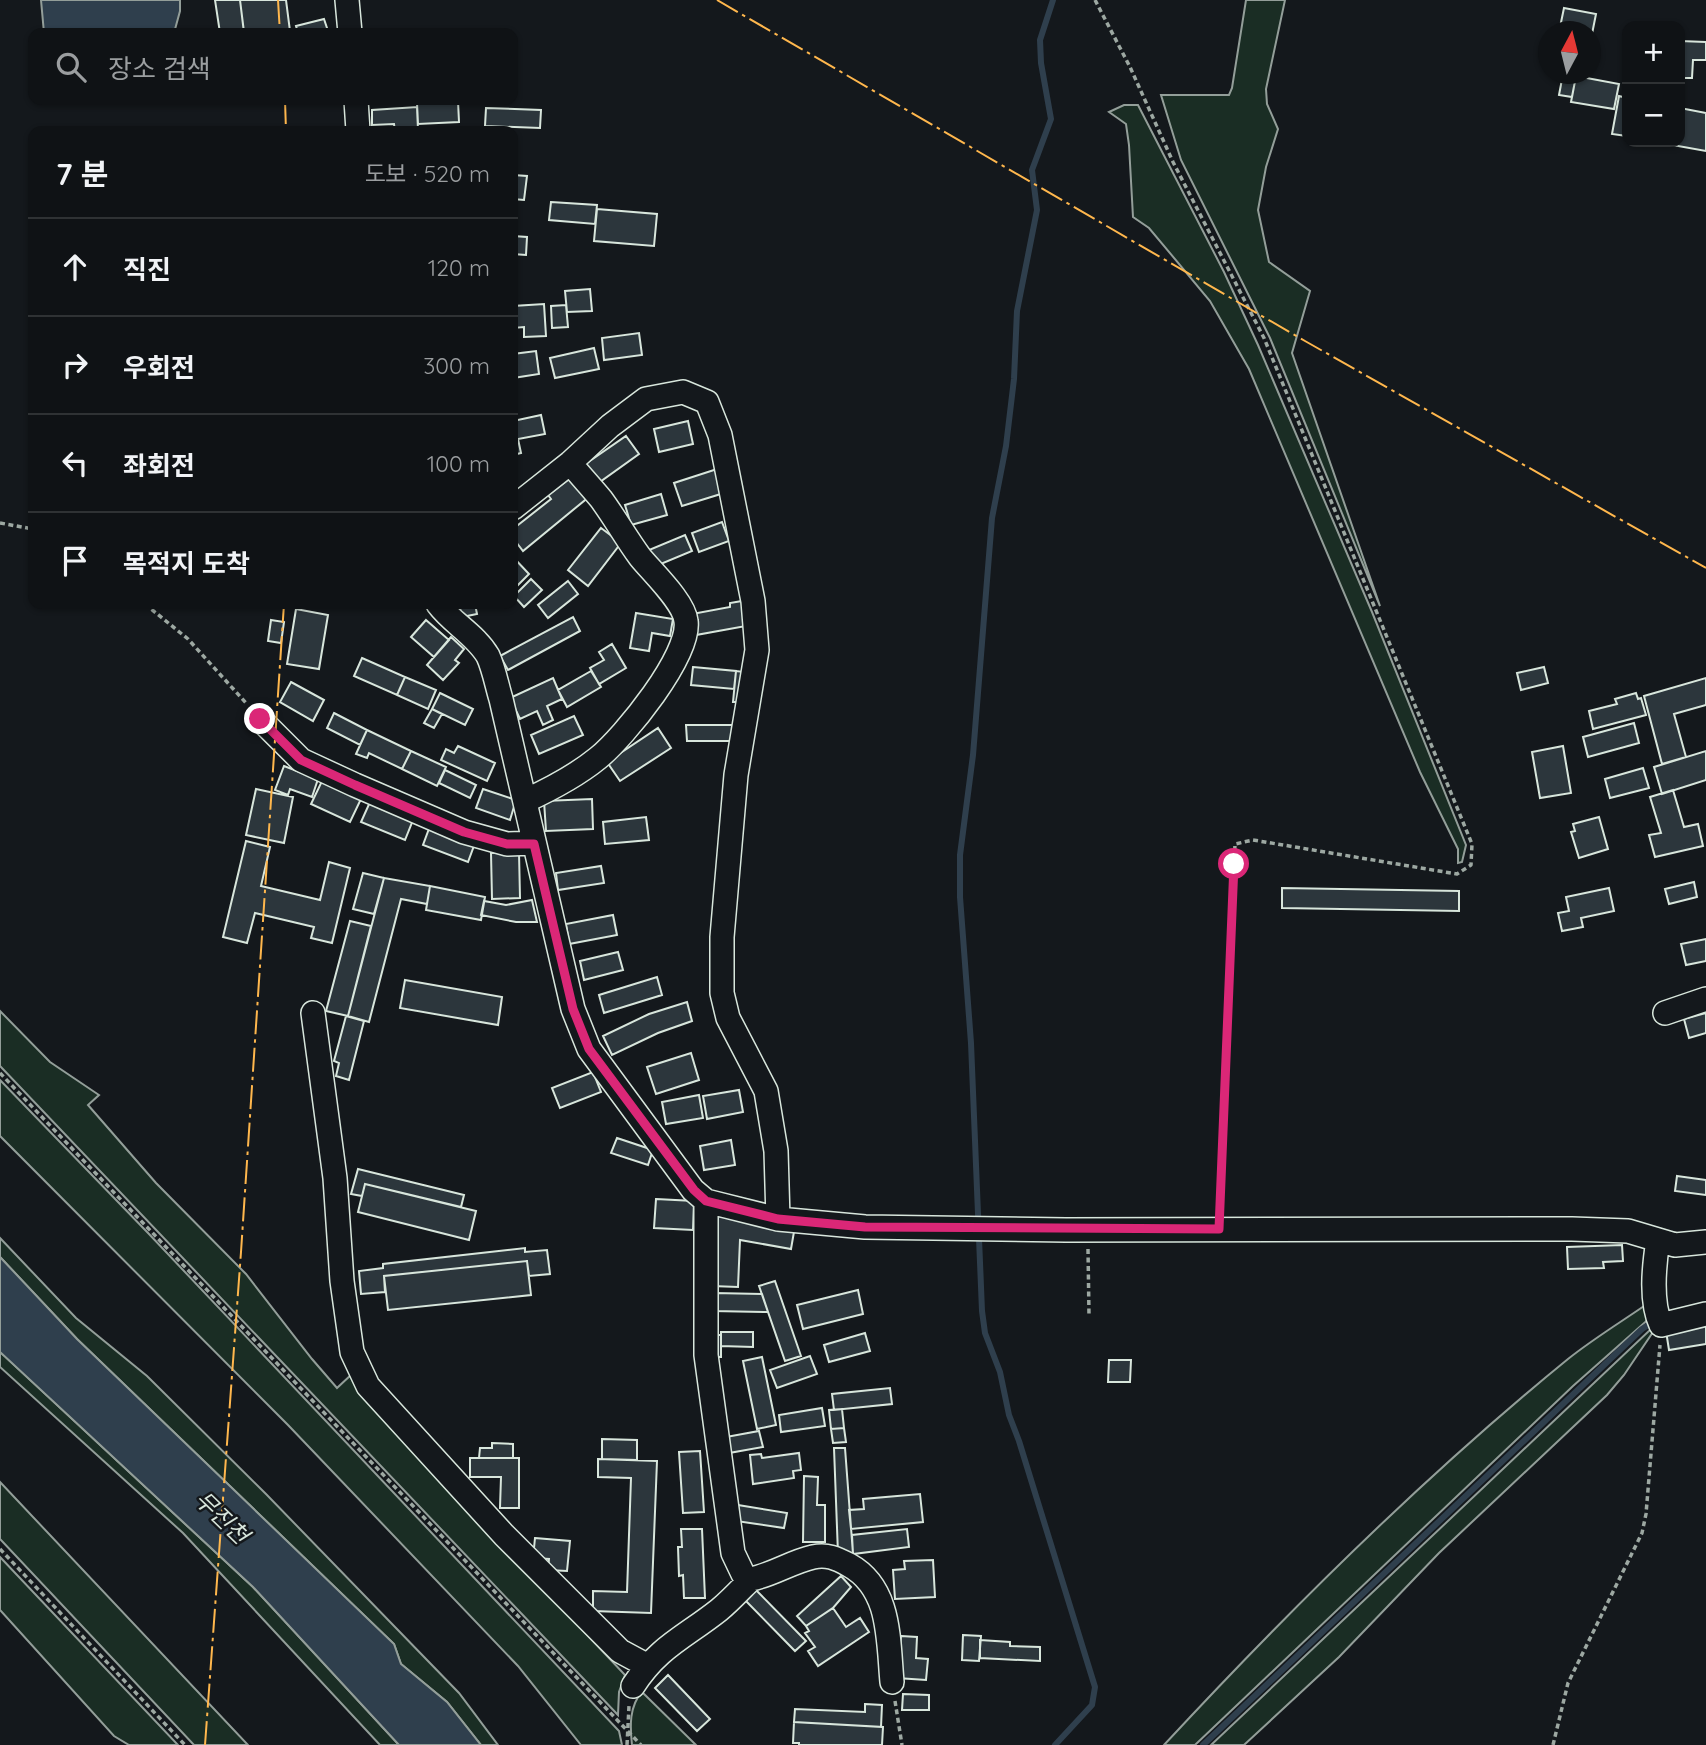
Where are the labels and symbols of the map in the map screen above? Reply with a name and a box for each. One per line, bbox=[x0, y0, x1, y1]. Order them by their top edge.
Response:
north arrow bbox=[1538, 21, 1601, 84]
route end bbox=[244, 703, 275, 734]
route start bbox=[1218, 848, 1249, 879]
water label: 무진천 bbox=[189, 1485, 257, 1551]

